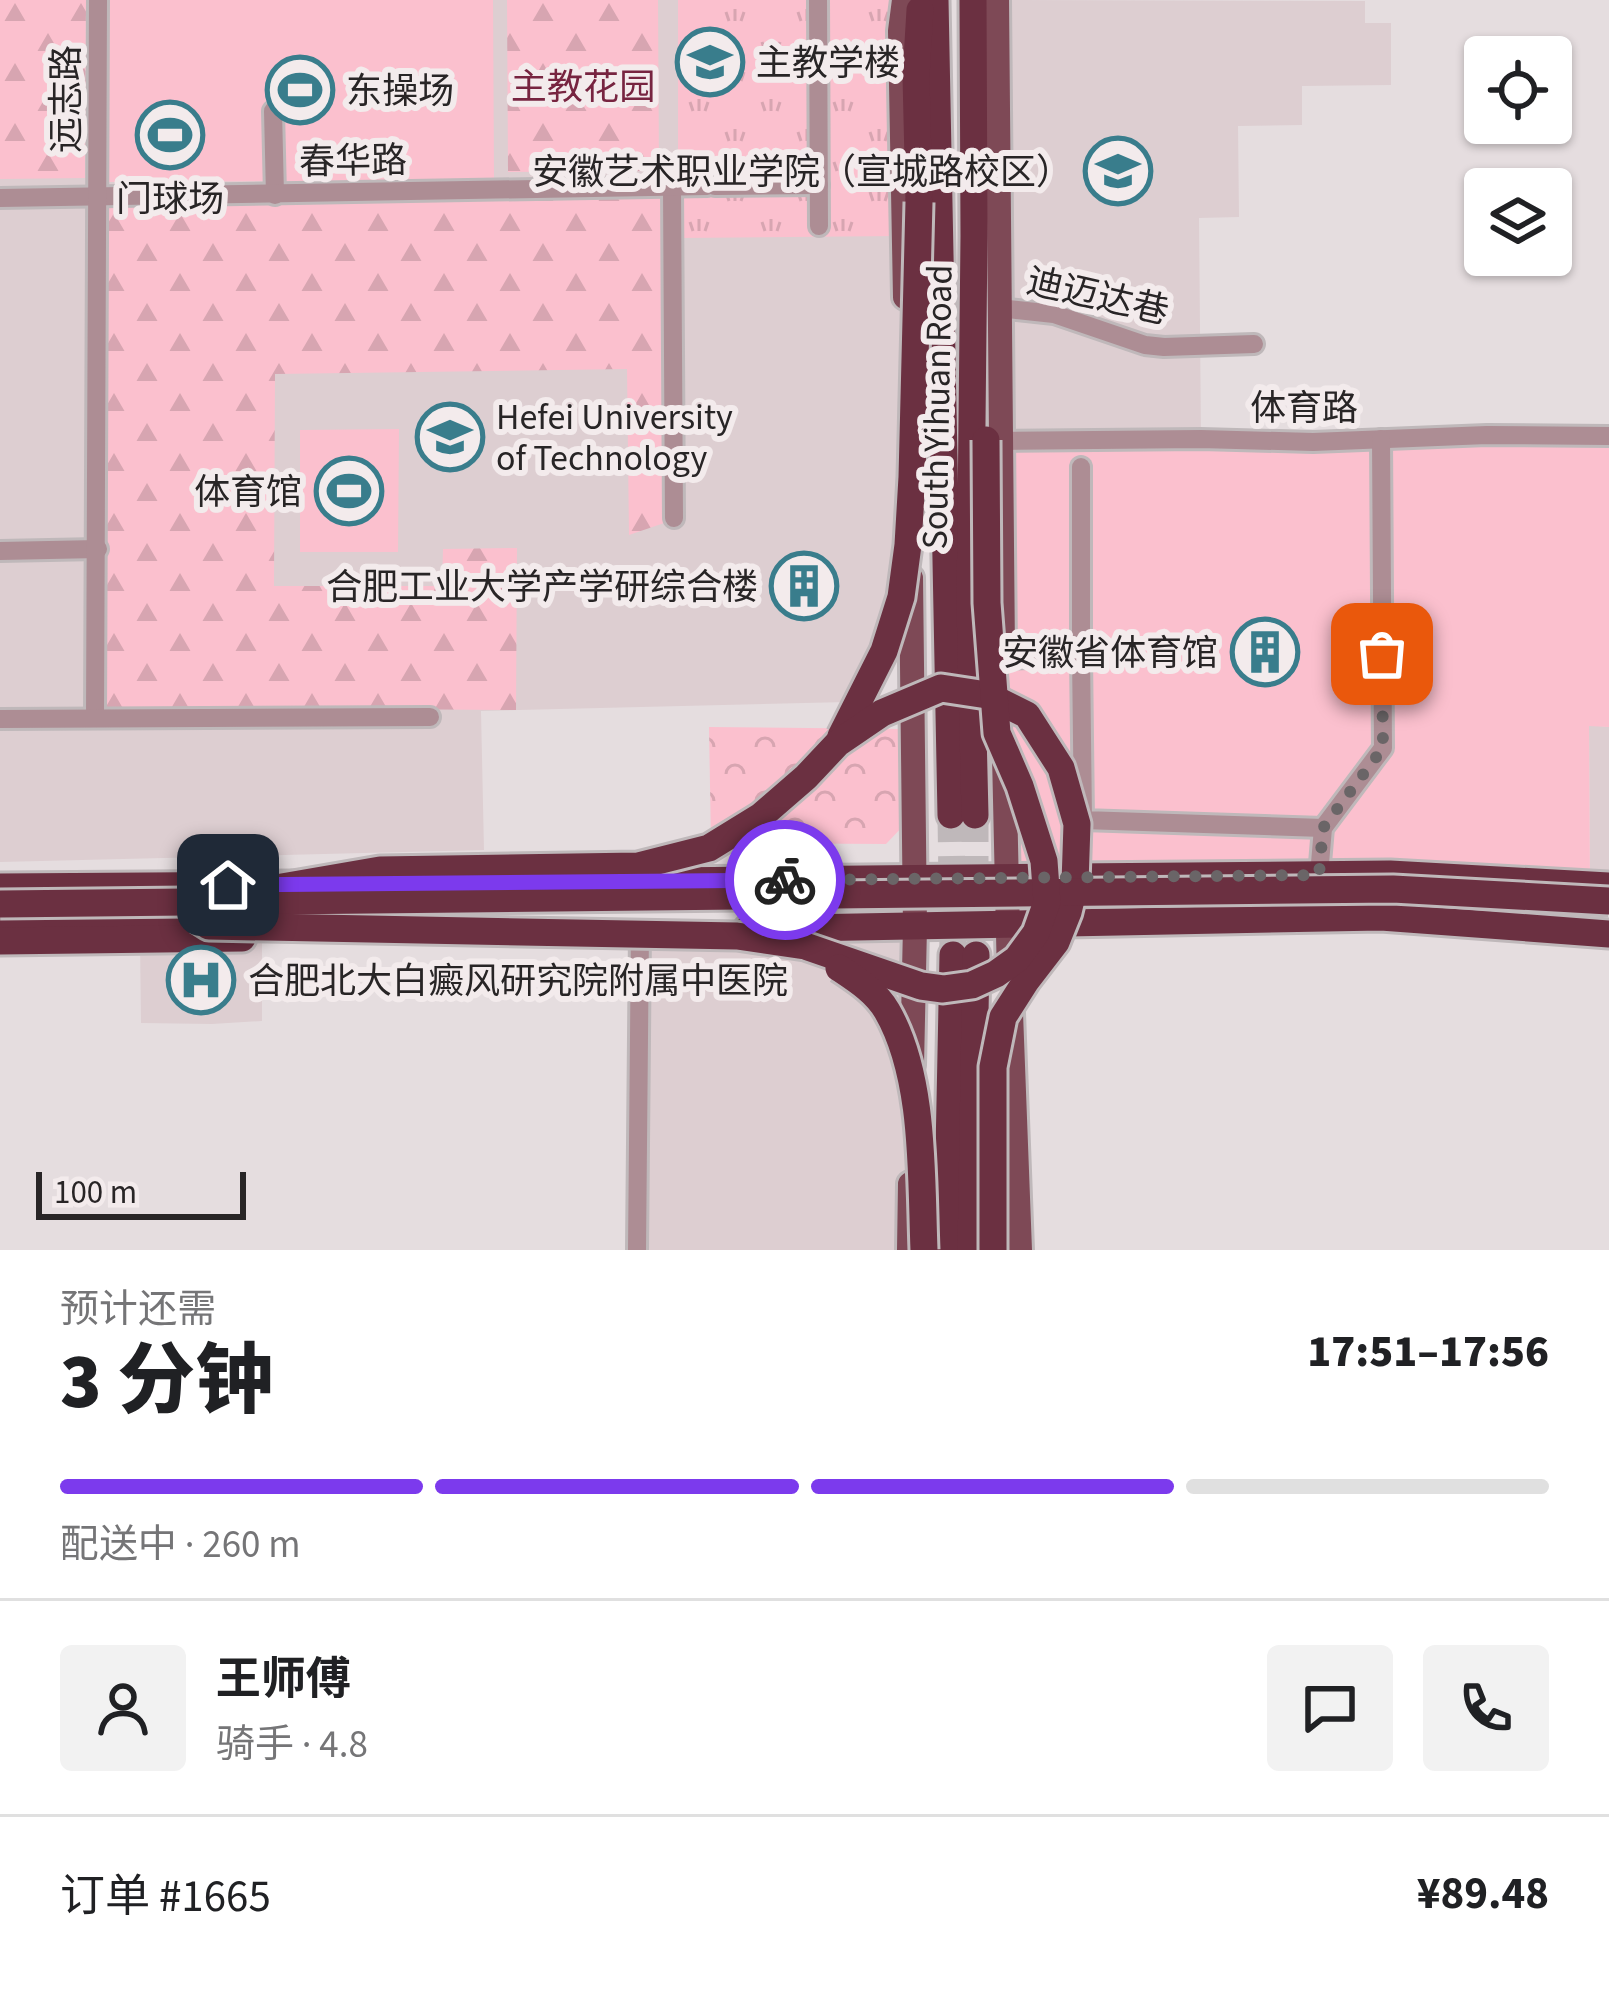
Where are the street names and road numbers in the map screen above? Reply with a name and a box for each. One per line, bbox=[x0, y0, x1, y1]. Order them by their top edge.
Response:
street label: 远志路 bbox=[41, 45, 92, 153]
street label: 春华路 bbox=[299, 135, 407, 188]
street label: 迪迈达巷 bbox=[1022, 255, 1174, 338]
street label: South Yihuan Road bbox=[910, 264, 965, 550]
street label: 体育路 bbox=[1250, 383, 1358, 434]

